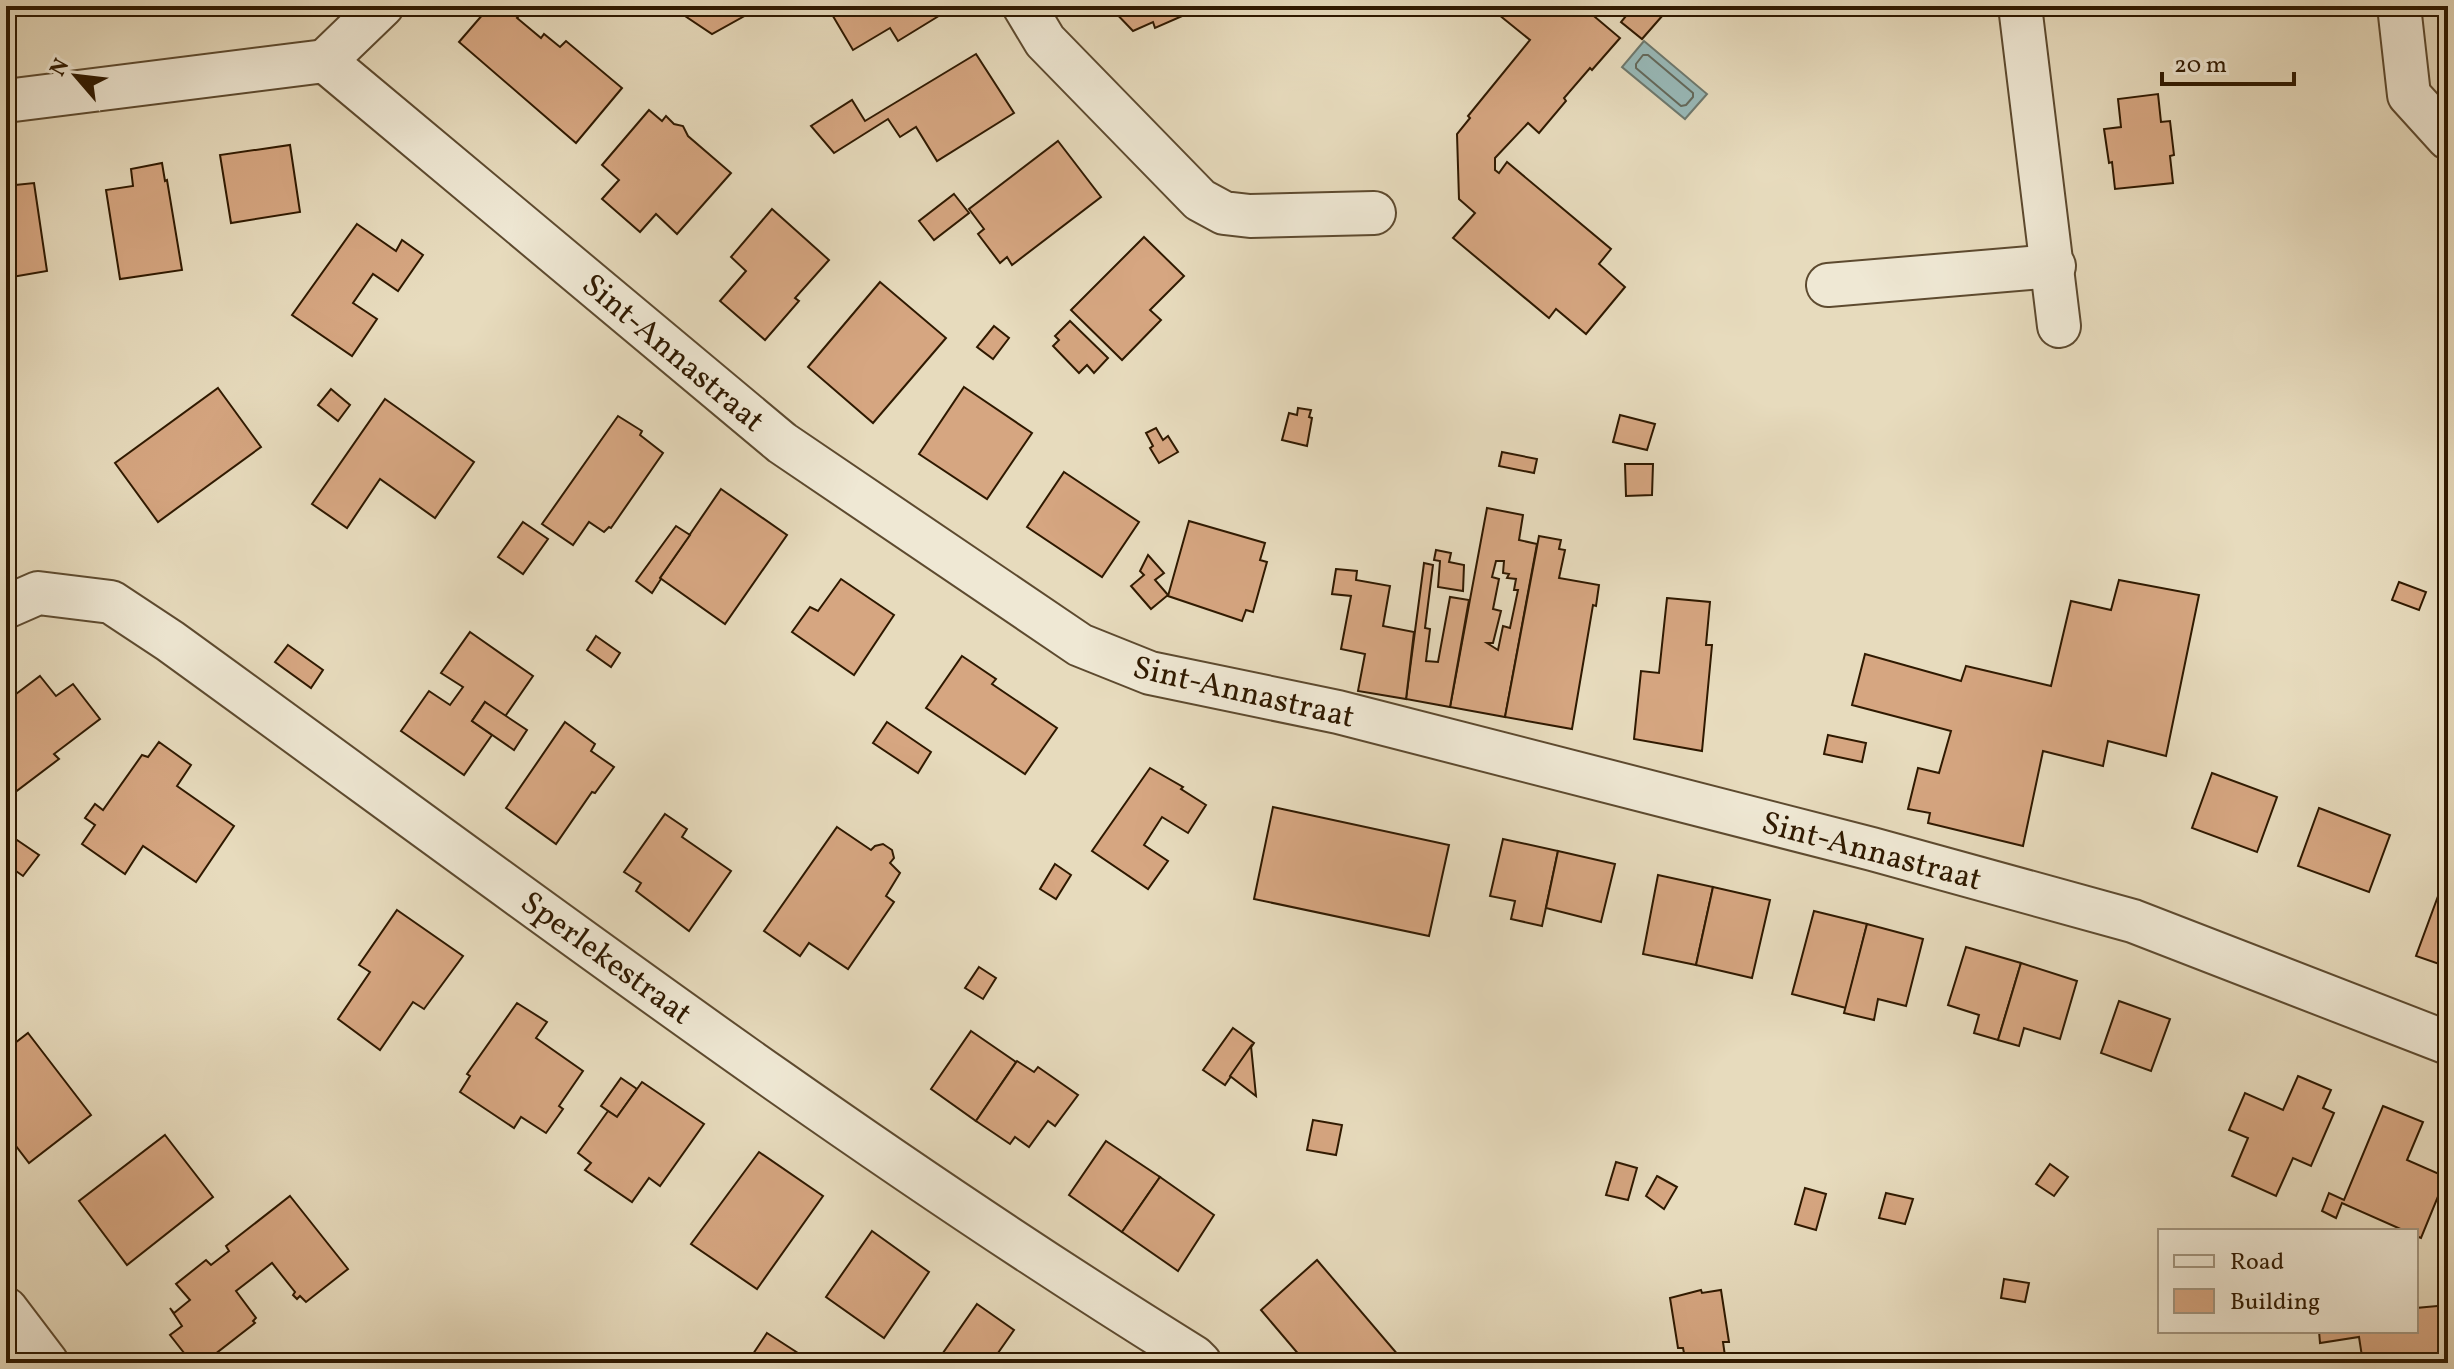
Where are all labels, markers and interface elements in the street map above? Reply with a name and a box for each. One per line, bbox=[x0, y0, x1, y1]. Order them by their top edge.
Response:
north arrow bbox=[36, 36, 116, 116]
scale bar bbox=[2162, 36, 2294, 86]
text: 20 m bbox=[2174, 49, 2227, 83]
text: N bbox=[43, 53, 78, 82]
street label: Sint-Annastraat bbox=[571, 265, 773, 444]
street label: Sint-Annastraat bbox=[1128, 647, 1358, 741]
street label: Sint-Annastraat bbox=[1756, 802, 1986, 903]
street label: Sperlekestraat bbox=[510, 882, 700, 1037]
legend bbox=[2158, 1229, 2418, 1333]
text: Road bbox=[2230, 1246, 2284, 1280]
text: Building bbox=[2230, 1286, 2320, 1320]

